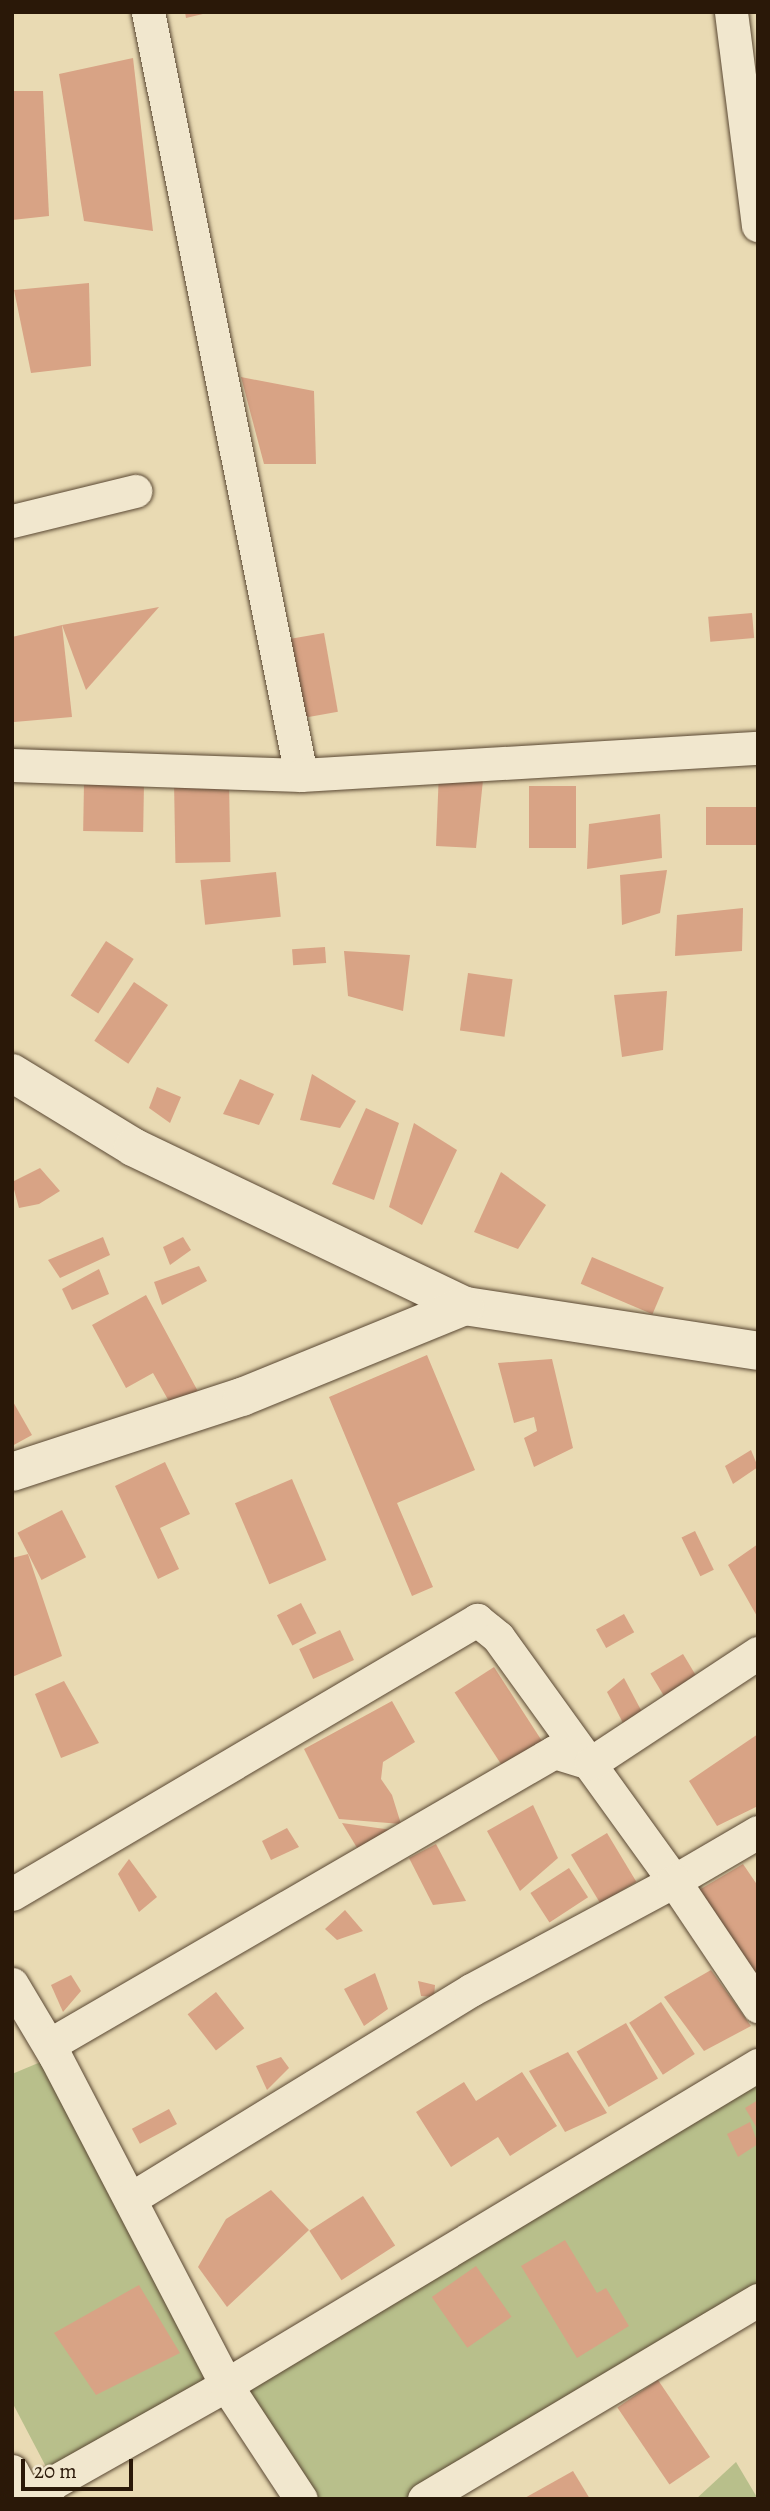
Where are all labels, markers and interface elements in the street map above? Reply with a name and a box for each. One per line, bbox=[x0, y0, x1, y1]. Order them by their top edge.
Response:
scale bar bbox=[24, 2444, 136, 2488]
text: 20 m bbox=[34, 2457, 77, 2485]

